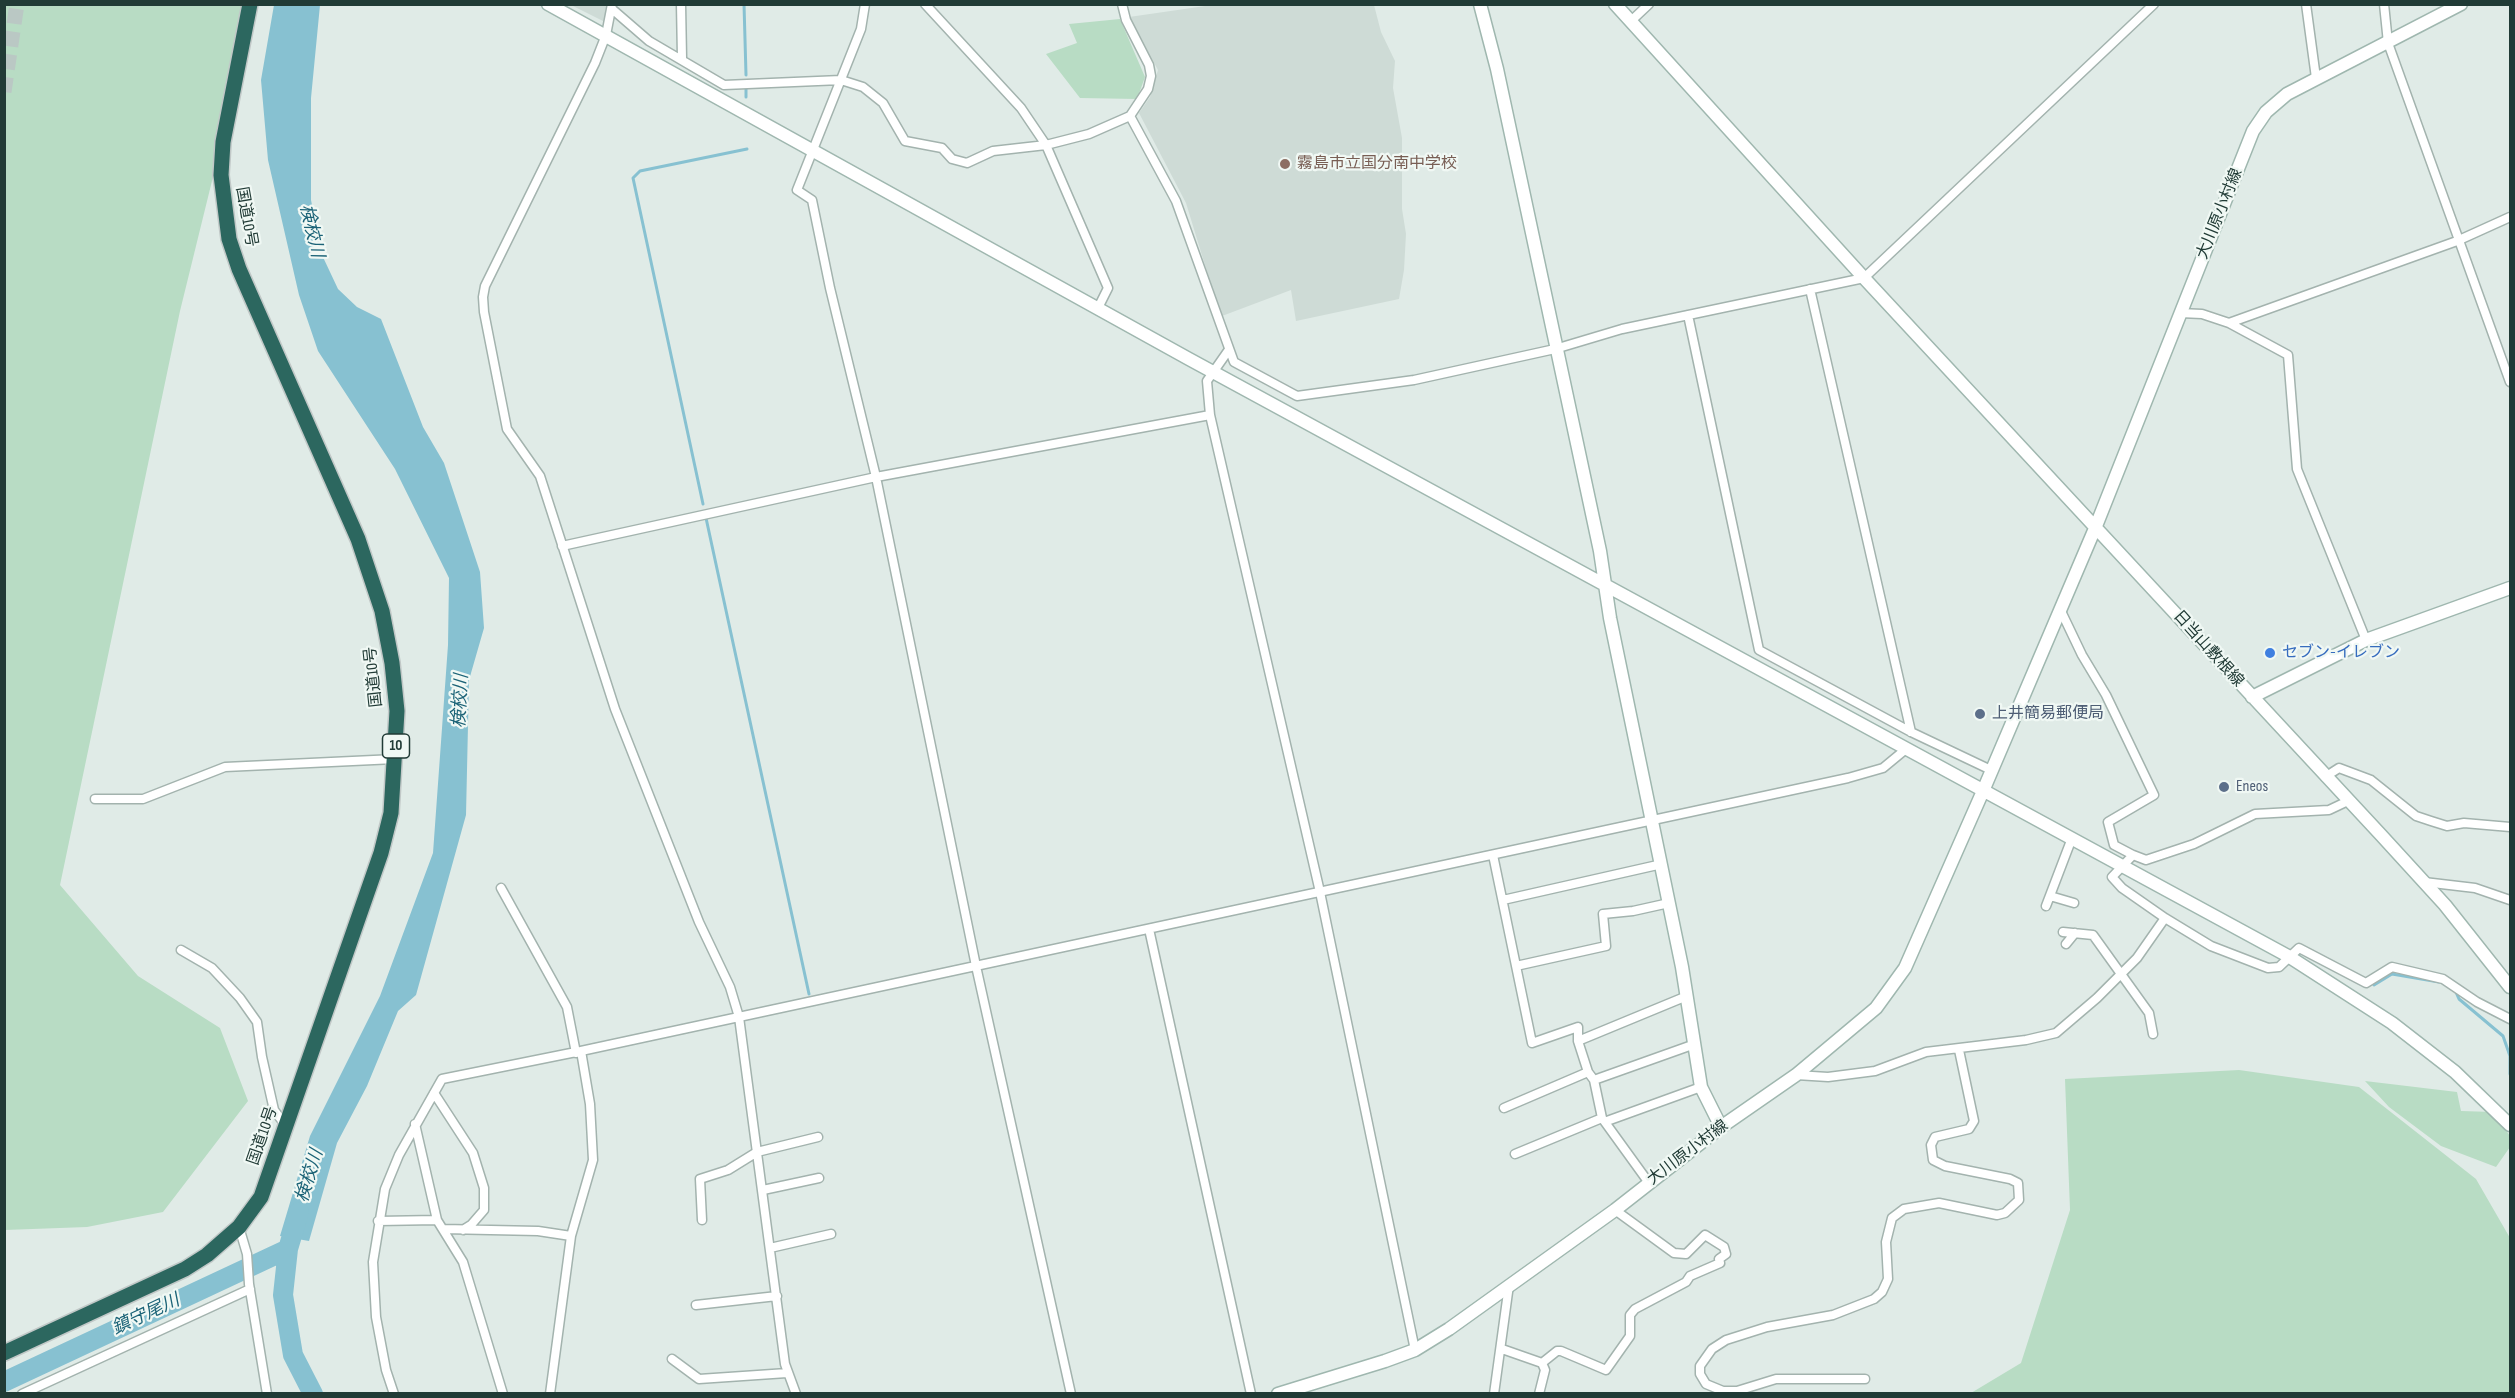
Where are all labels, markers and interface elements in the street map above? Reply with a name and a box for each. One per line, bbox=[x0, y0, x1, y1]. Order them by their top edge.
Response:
place label: 霧島市立国分南中学校 bbox=[1297, 154, 1457, 174]
marker: 霧島市立国分南中学校 bbox=[1278, 157, 1292, 171]
street label: 大川原小村線 bbox=[2193, 166, 2247, 262]
street label: 国道10号 bbox=[231, 185, 261, 249]
water label: 検校川 bbox=[294, 202, 328, 260]
street label: 日当山敷根線 bbox=[2169, 607, 2247, 691]
place label: セブン-イレブン bbox=[2282, 643, 2400, 663]
street label: 国道10号 bbox=[361, 646, 387, 708]
marker: セブン-イレブン bbox=[2263, 646, 2277, 660]
water label: 検校川 bbox=[449, 673, 473, 729]
place label: 上井簡易郵便局 bbox=[1992, 704, 2104, 724]
marker: 上井簡易郵便局 bbox=[1973, 707, 1987, 721]
road number: 10 bbox=[382, 734, 410, 758]
place label: Eneos bbox=[2236, 777, 2268, 797]
marker: Eneos bbox=[2217, 780, 2231, 794]
street label: 国道10号 bbox=[244, 1104, 282, 1168]
street label: 大川原小村線 bbox=[1644, 1116, 1732, 1190]
water label: 検校川 bbox=[292, 1147, 328, 1205]
water label: 鎮守尾川 bbox=[109, 1290, 183, 1340]

